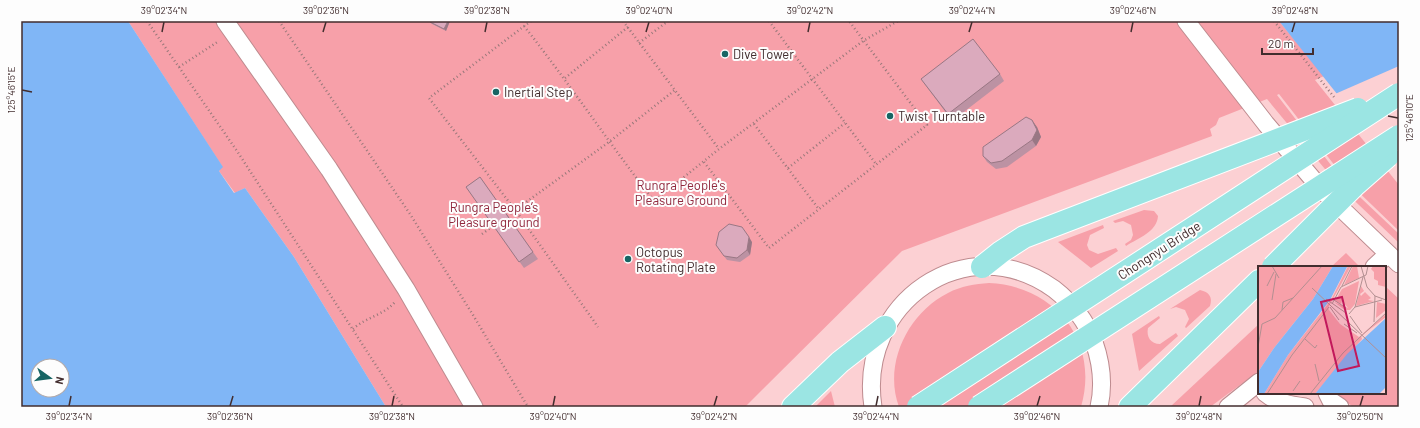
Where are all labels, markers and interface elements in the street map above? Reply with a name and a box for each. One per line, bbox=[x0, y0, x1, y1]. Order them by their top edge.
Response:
text: 39°02'34"N bbox=[141, 4, 187, 16]
text: 39°02'36"N bbox=[303, 4, 349, 16]
text: 39°02'38"N bbox=[464, 4, 510, 16]
text: 39°02'40"N bbox=[626, 4, 672, 16]
text: 39°02'42"N bbox=[787, 4, 833, 16]
text: 39°02'44"N bbox=[949, 4, 995, 16]
text: 39°02'46"N bbox=[1110, 4, 1156, 16]
text: 39°02'48"N bbox=[1272, 4, 1318, 16]
scale bar bbox=[1262, 30, 1313, 56]
text: 20 m bbox=[1268, 36, 1294, 50]
place label: Dive Tower bbox=[733, 46, 794, 62]
marker: Dive Tower bbox=[720, 49, 730, 59]
text: 125°46'15"E bbox=[5, 66, 17, 114]
place label: Inertial Step bbox=[504, 84, 573, 100]
marker: Inertial Step bbox=[491, 87, 501, 97]
text: 125°46'10"E bbox=[1403, 94, 1415, 142]
place label: Twist Turntable bbox=[898, 108, 985, 124]
marker: Twist Turntable bbox=[885, 111, 895, 121]
park label: Rungra People's Pleasure Ground bbox=[635, 177, 727, 208]
park label: Rungra People’s Pleasure ground bbox=[448, 199, 540, 230]
street label: Chongnyu Bridge bbox=[1115, 217, 1203, 283]
place label: Octopus Rotating Plate bbox=[636, 244, 716, 275]
marker: Octopus Rotating Plate bbox=[623, 254, 633, 264]
inset map bbox=[1258, 266, 1386, 394]
north arrow bbox=[30, 358, 70, 398]
text: N bbox=[53, 375, 67, 386]
text: 39°02'34"N bbox=[46, 410, 92, 422]
text: 39°02'36"N bbox=[207, 410, 253, 422]
text: 39°02'38"N bbox=[369, 410, 415, 422]
text: 39°02'40"N bbox=[530, 410, 576, 422]
text: 39°02'42"N bbox=[691, 410, 737, 422]
text: 39°02'44"N bbox=[853, 410, 899, 422]
text: 39°02'46"N bbox=[1014, 410, 1060, 422]
text: 39°02'48"N bbox=[1176, 410, 1222, 422]
text: 39°02'50"N bbox=[1337, 410, 1383, 422]

